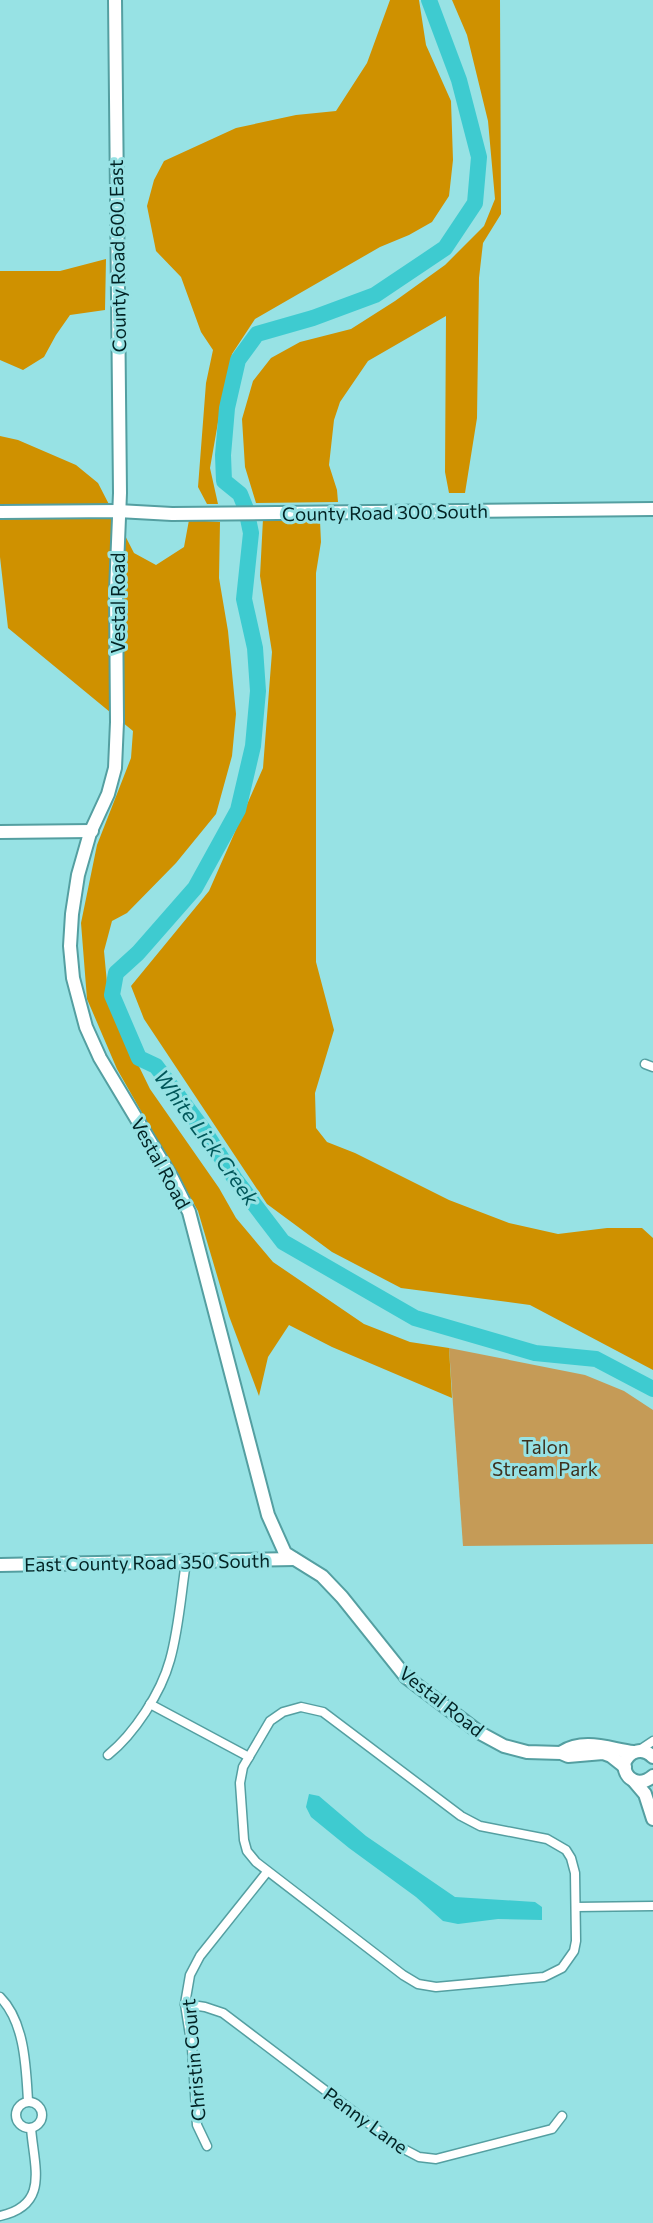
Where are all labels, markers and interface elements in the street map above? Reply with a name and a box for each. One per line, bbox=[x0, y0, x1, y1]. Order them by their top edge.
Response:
street label: County Road 600 East bbox=[104, 159, 130, 353]
street label: County Road 300 South bbox=[282, 499, 488, 525]
street label: Vestal Road bbox=[106, 553, 129, 653]
water label: White Lick Creek bbox=[149, 1064, 265, 1210]
street label: Vestal Road bbox=[126, 1113, 196, 1213]
park label: Talon Stream Park bbox=[492, 1435, 598, 1480]
street label: East County Road 350 South bbox=[24, 1548, 270, 1576]
street label: Vestal Road bbox=[395, 1661, 489, 1741]
street label: Christin Court bbox=[176, 1998, 210, 2122]
street label: Penny Lane bbox=[319, 2082, 413, 2158]

